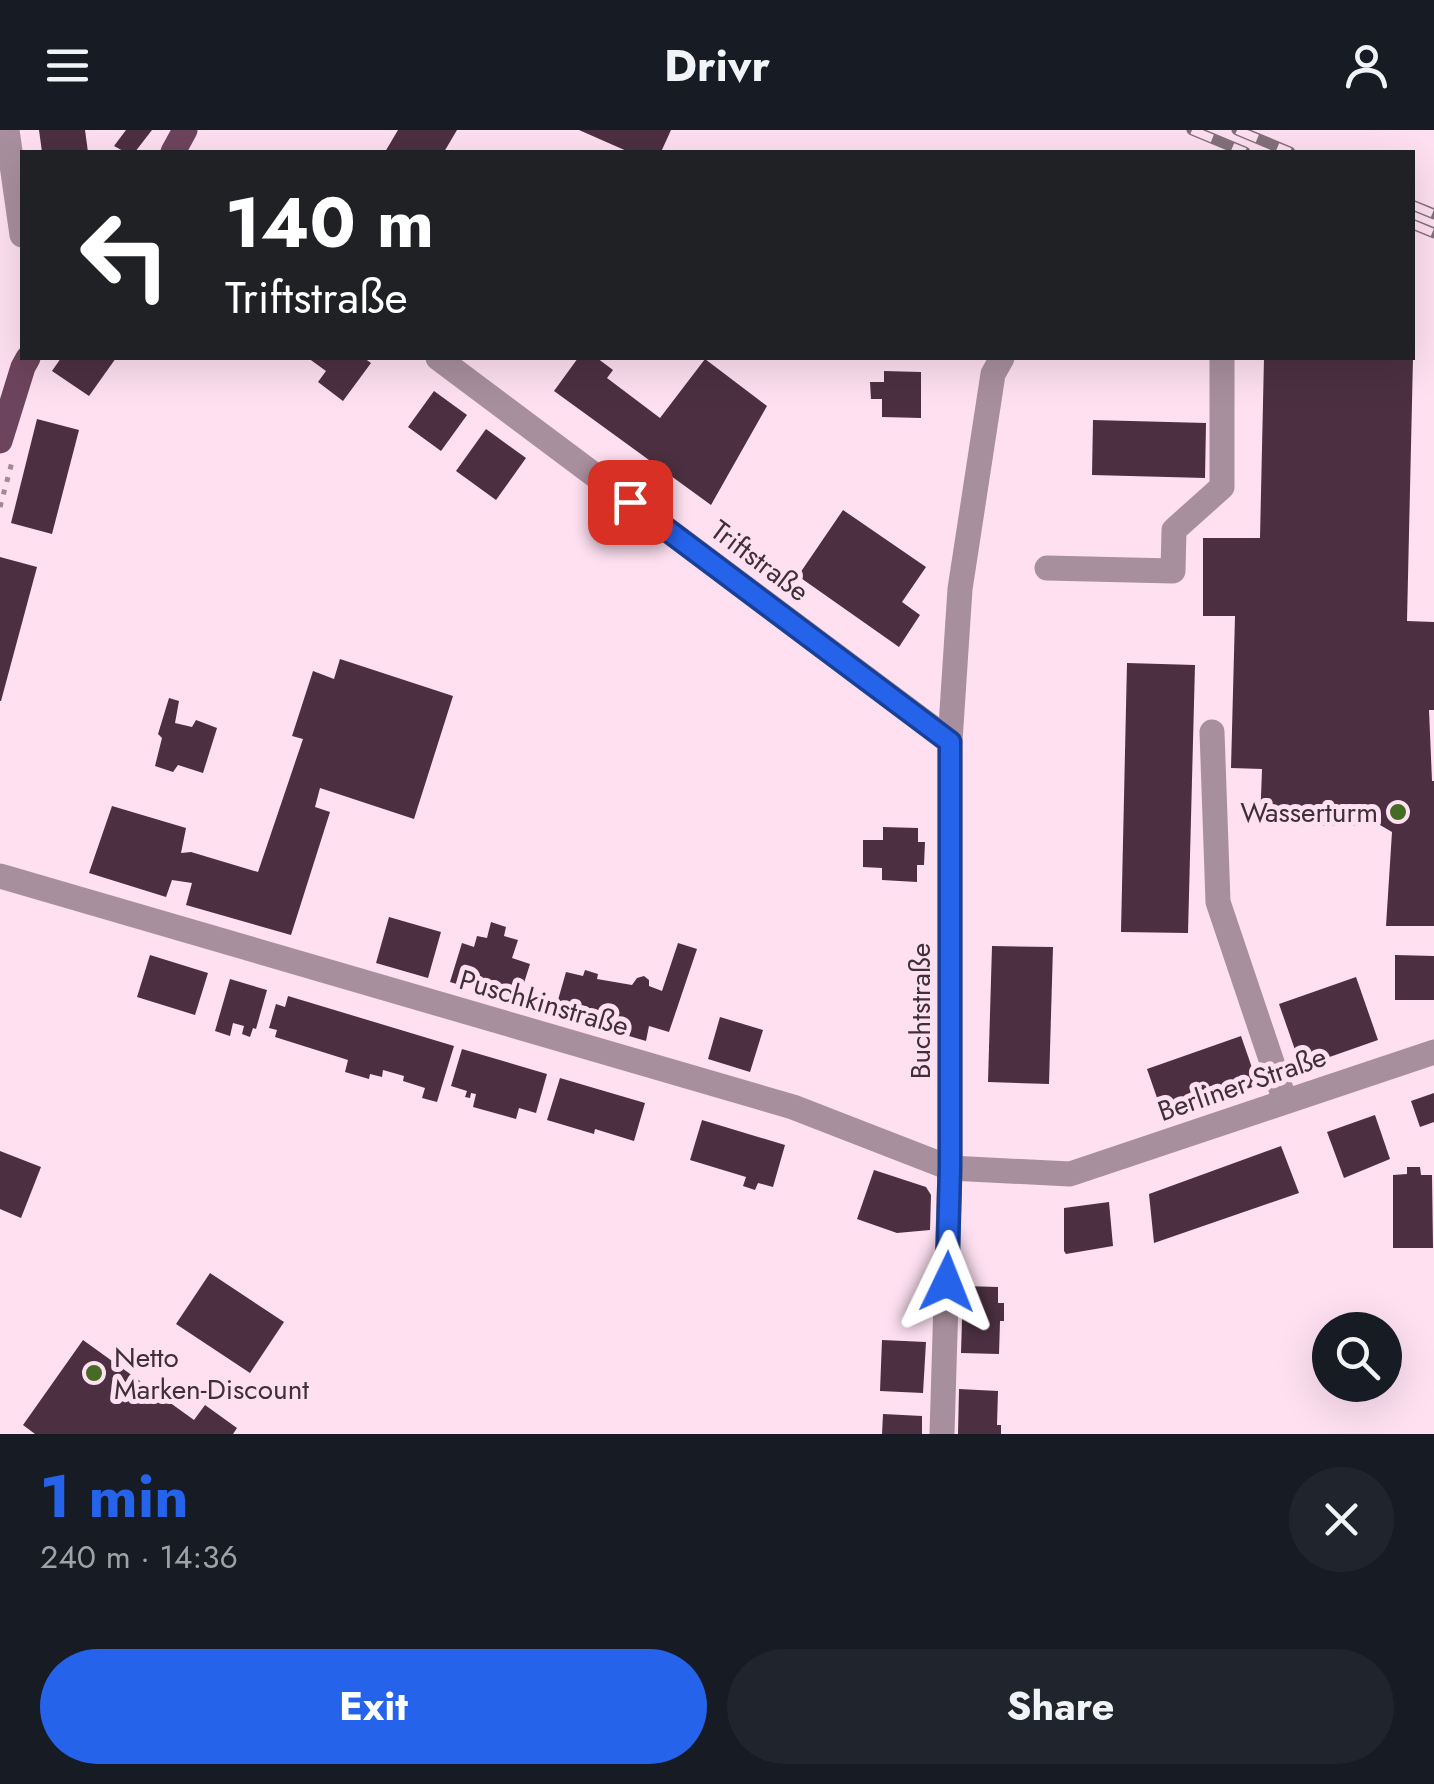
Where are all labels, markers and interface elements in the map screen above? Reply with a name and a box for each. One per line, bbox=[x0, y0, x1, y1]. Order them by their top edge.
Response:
text: Drivr bbox=[664, 33, 770, 98]
icon: menu bbox=[40, 38, 95, 93]
icon: person bbox=[1339, 38, 1394, 93]
text: 140 m bbox=[225, 172, 434, 273]
icon: left bbox=[60, 190, 190, 320]
text: Triftstraße bbox=[225, 265, 408, 330]
pin bbox=[588, 460, 673, 545]
icon: arrive bbox=[603, 475, 658, 530]
street label: Triftstraße bbox=[702, 510, 818, 612]
place label: Wasserturm bbox=[1240, 792, 1378, 833]
marker: Wasserturm bbox=[1387, 801, 1409, 823]
street label: Buchtstraße bbox=[900, 943, 941, 1079]
street label: Puschkinstraße bbox=[454, 959, 634, 1047]
street label: Berliner Straße bbox=[1152, 1036, 1332, 1132]
position arrow bbox=[895, 1230, 999, 1334]
map controls bbox=[1312, 1312, 1402, 1402]
button: search bbox=[1312, 1312, 1402, 1402]
place label: Netto Marken-Discount bbox=[114, 1337, 309, 1410]
marker: Netto Marken-Discount bbox=[83, 1362, 105, 1384]
text: 1 min bbox=[40, 1453, 189, 1540]
button: close bbox=[1289, 1467, 1394, 1572]
text: 240 m · 14:36 bbox=[40, 1534, 238, 1580]
button: Exit bbox=[40, 1649, 707, 1764]
button: Share bbox=[727, 1649, 1394, 1764]

